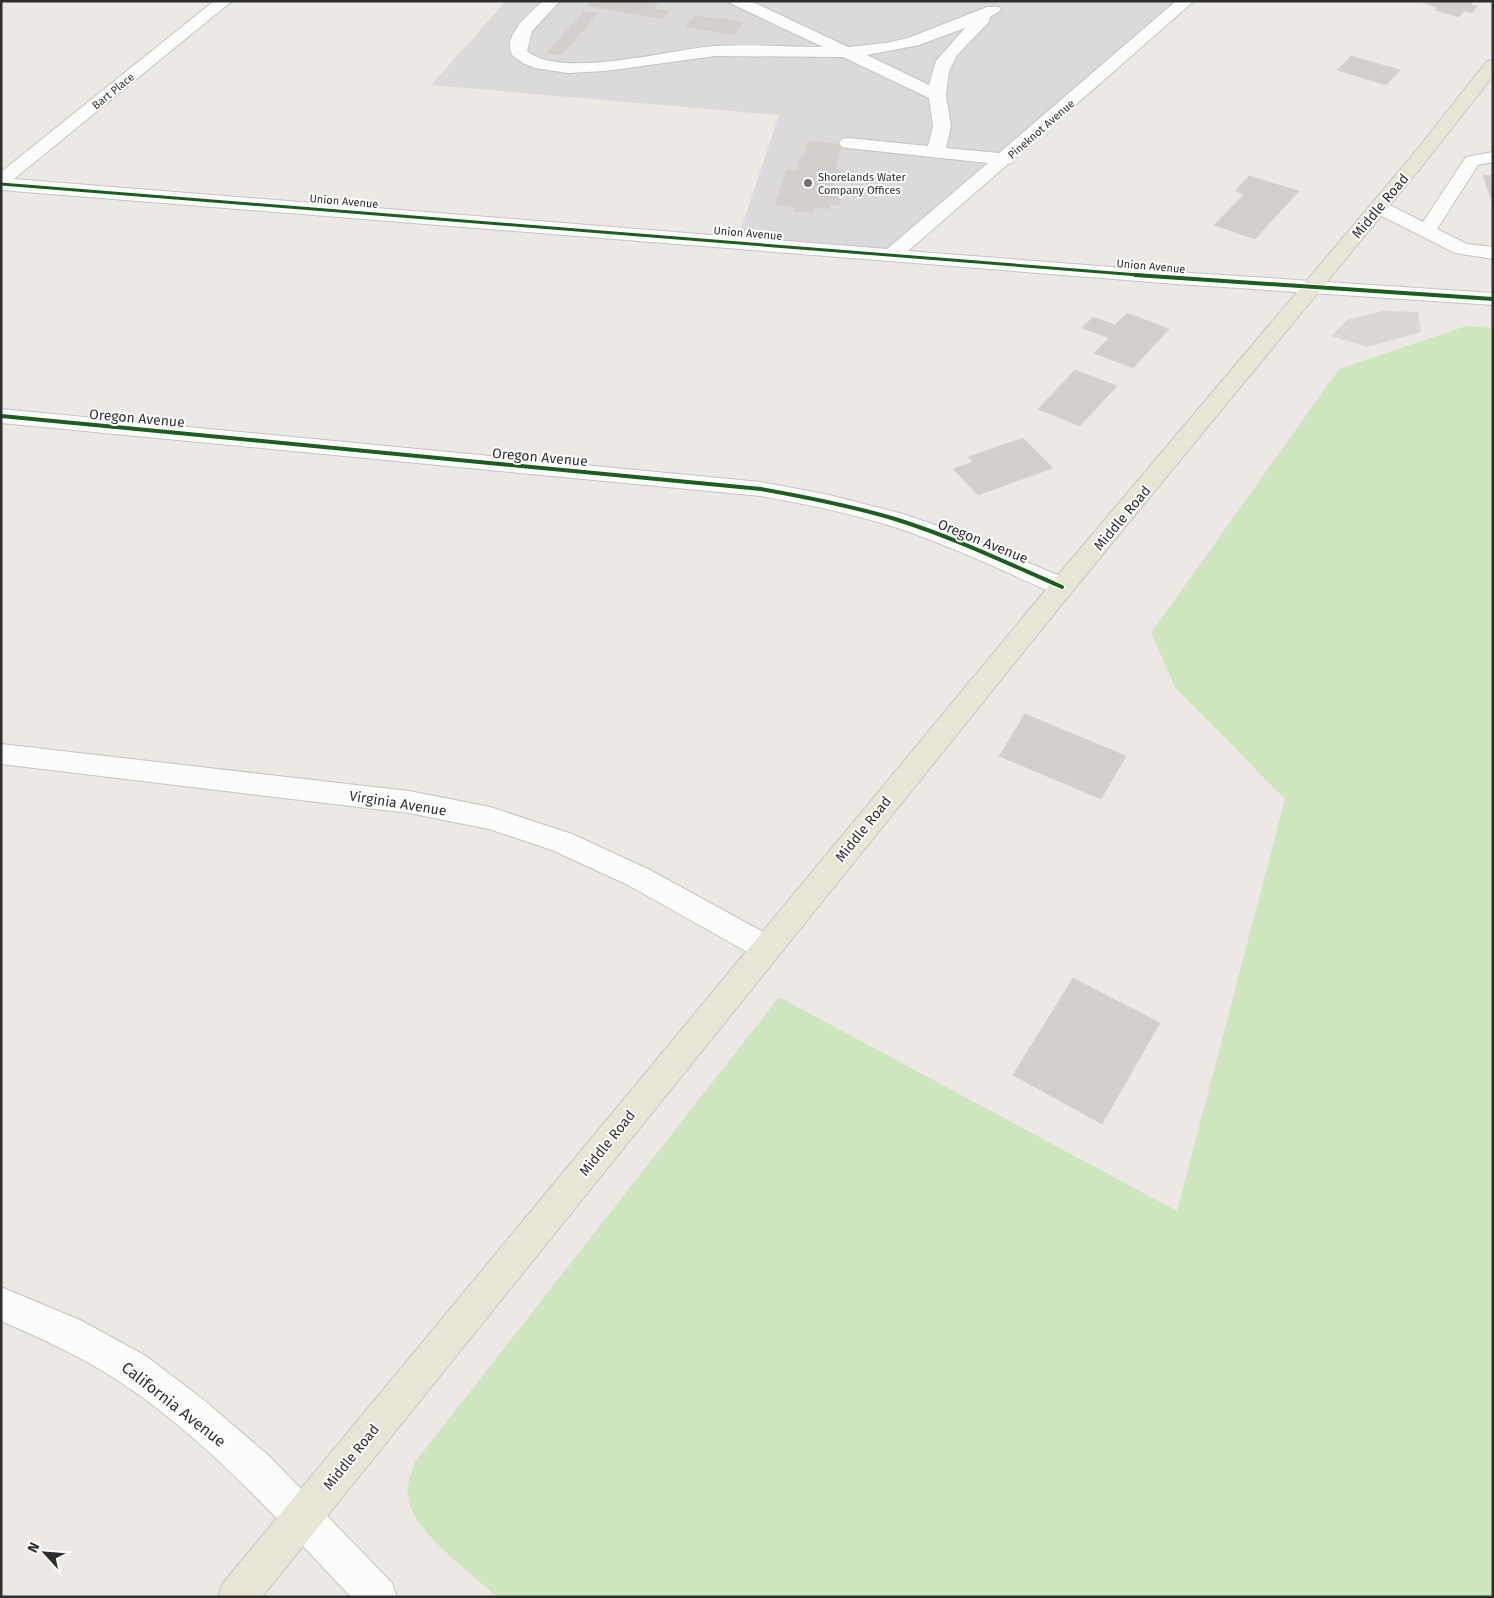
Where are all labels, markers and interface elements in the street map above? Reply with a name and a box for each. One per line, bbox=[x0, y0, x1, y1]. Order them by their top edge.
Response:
street label: Bart Place bbox=[90, 71, 137, 112]
street label: Pineknot Avenue bbox=[1005, 97, 1077, 162]
place label: Shorelands Water Company Offices bbox=[818, 171, 907, 197]
street label: Middle Road bbox=[1348, 171, 1412, 242]
marker: Shorelands Water Company Offices bbox=[802, 177, 814, 189]
street label: Union Avenue bbox=[309, 192, 379, 211]
street label: Union Avenue bbox=[713, 224, 783, 243]
street label: Union Avenue bbox=[1116, 257, 1186, 276]
street label: Oregon Avenue bbox=[88, 406, 185, 431]
street label: Oregon Avenue bbox=[491, 445, 588, 470]
street label: Middle Road bbox=[1090, 483, 1154, 554]
street label: Oregon Avenue bbox=[935, 516, 1030, 567]
street label: Virginia Avenue bbox=[348, 787, 448, 820]
street label: Middle Road bbox=[832, 793, 895, 865]
street label: Middle Road bbox=[576, 1107, 639, 1179]
street label: California Avenue bbox=[118, 1358, 230, 1451]
street label: Middle Road bbox=[320, 1421, 383, 1493]
north arrow bbox=[20, 1528, 70, 1578]
text: N bbox=[24, 1540, 43, 1555]

